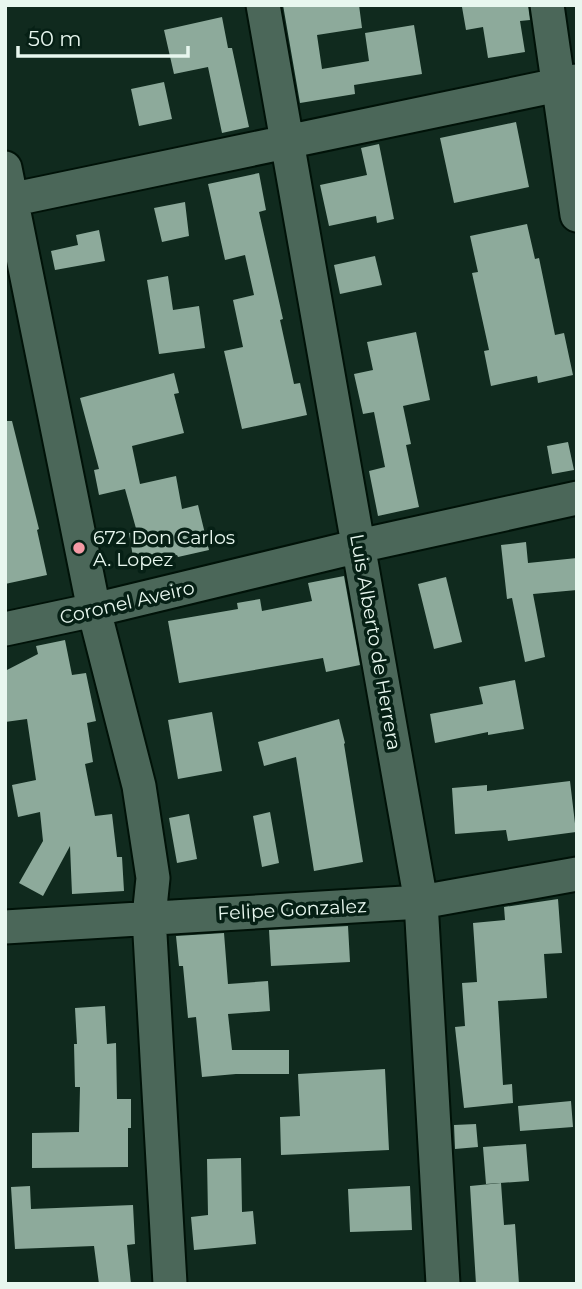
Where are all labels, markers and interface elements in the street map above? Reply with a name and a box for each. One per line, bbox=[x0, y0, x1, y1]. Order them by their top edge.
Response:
scale bar bbox=[18, 14, 187, 58]
text: 50 m bbox=[28, 26, 82, 51]
place label: 672 Don Carlos A. Lopez bbox=[93, 526, 235, 571]
street label: Luis Alberto de Herrera bbox=[345, 532, 406, 752]
marker: 672 Don Carlos A. Lopez bbox=[71, 540, 87, 556]
street label: Coronel Aveiro bbox=[57, 576, 197, 629]
street label: Felipe Gonzalez bbox=[217, 894, 367, 925]

